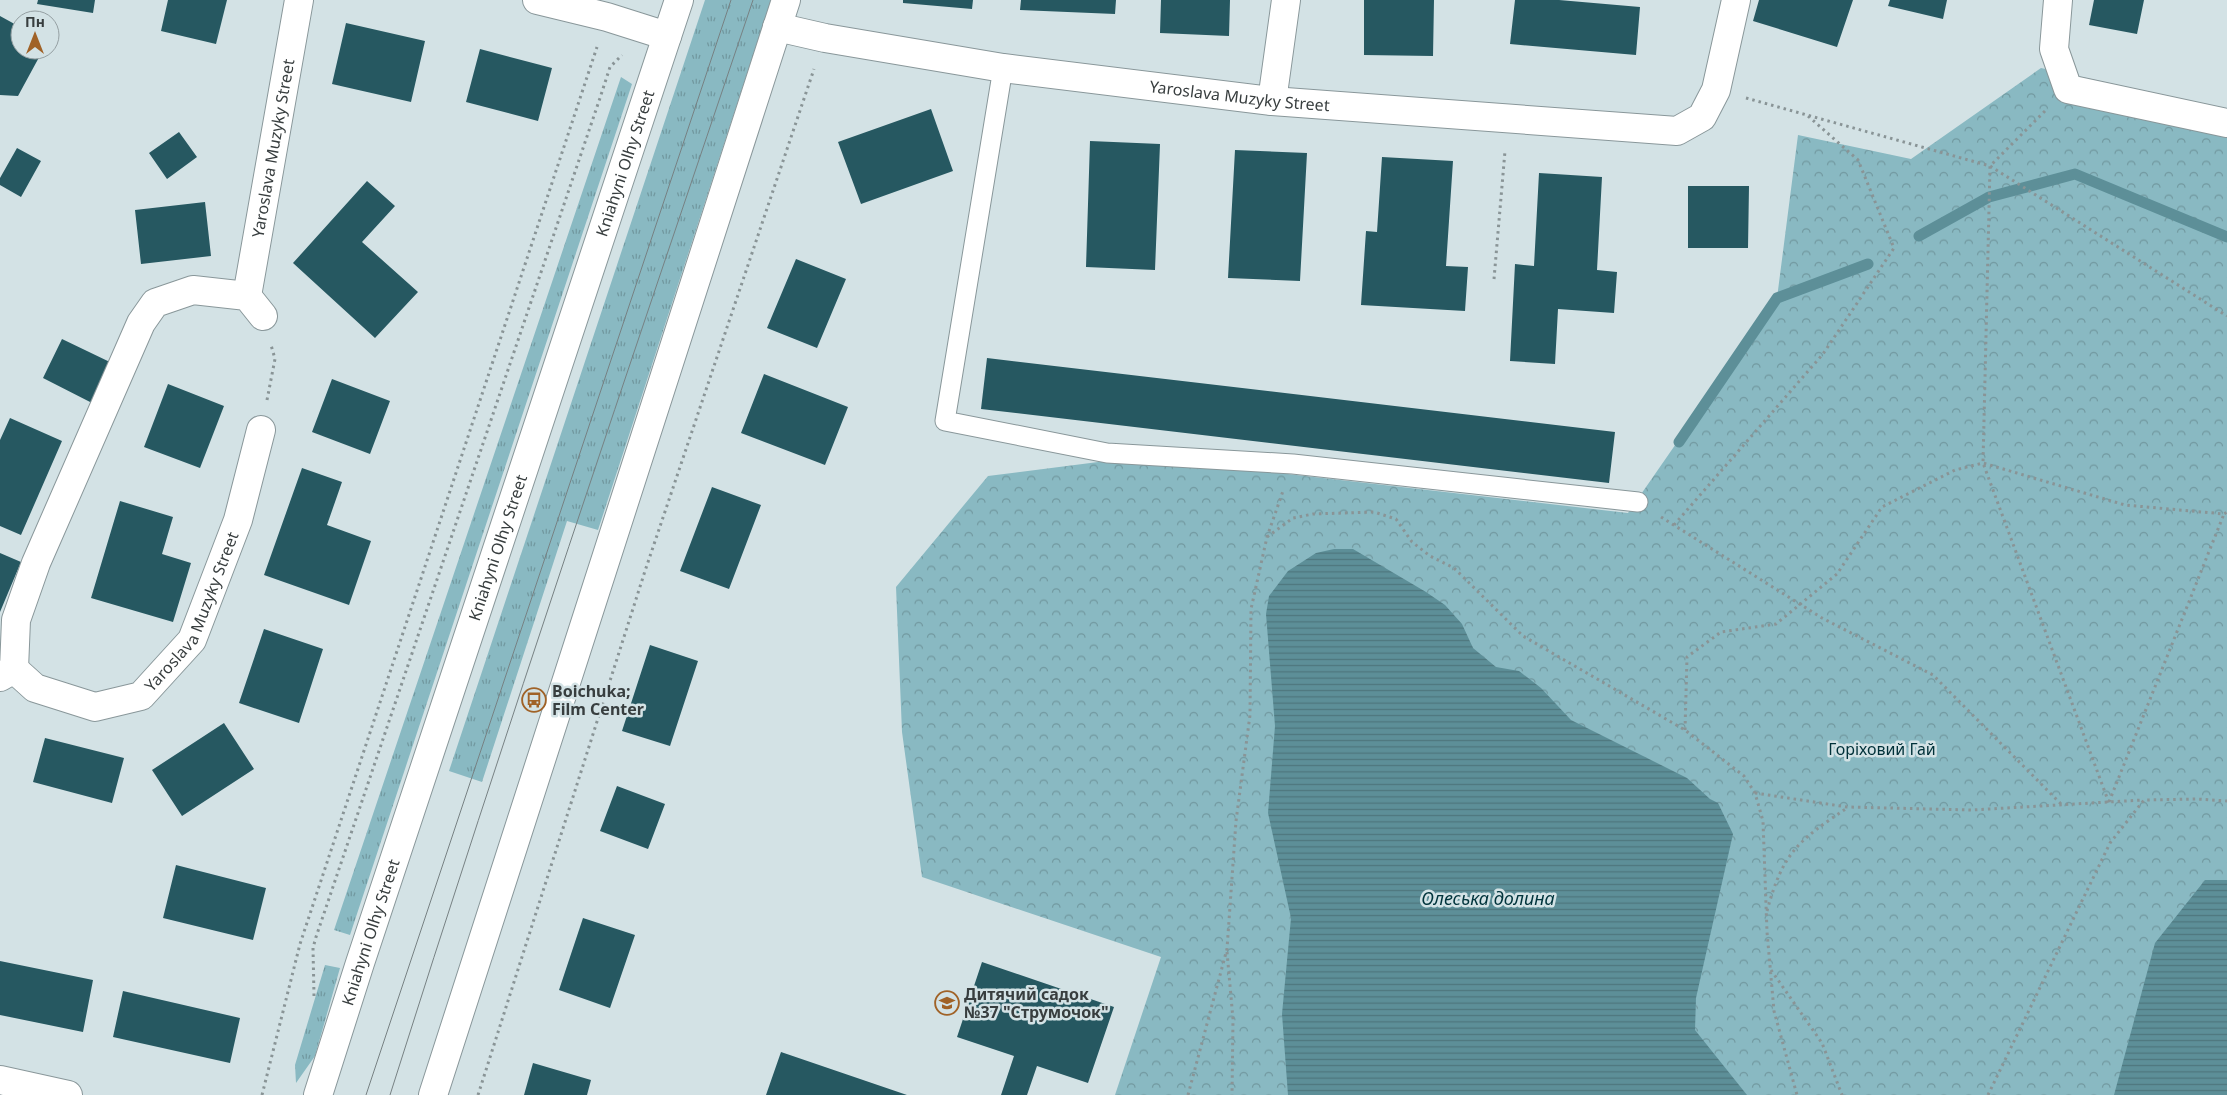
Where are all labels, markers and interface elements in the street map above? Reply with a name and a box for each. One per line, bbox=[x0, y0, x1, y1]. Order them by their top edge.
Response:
north arrow bbox=[10, 10, 60, 60]
text: Пн bbox=[25, 12, 45, 31]
street label: Yaroslava Muzyky Street bbox=[246, 57, 299, 239]
street label: Yaroslava Muzyky Street bbox=[1148, 75, 1331, 116]
street label: Kniahyni Olhy Street bbox=[590, 87, 659, 239]
street label: Kniahyni Olhy Street bbox=[463, 472, 532, 624]
street label: Yaroslava Muzyky Street bbox=[139, 528, 244, 696]
place label: Boichuka; Film Center bbox=[552, 680, 644, 720]
bus stop icon: Boichuka; Film Center bbox=[521, 687, 547, 713]
park label: Горіховий Гай bbox=[1828, 738, 1936, 760]
street label: Kniahyni Olhy Street bbox=[336, 856, 405, 1008]
water label: Олеська долина bbox=[1421, 886, 1555, 910]
place label: Дитячий садок №37 "Струмочок" bbox=[964, 983, 1109, 1023]
school or university icon: Дитячий садок №37 "Струмочок" bbox=[934, 990, 960, 1016]

